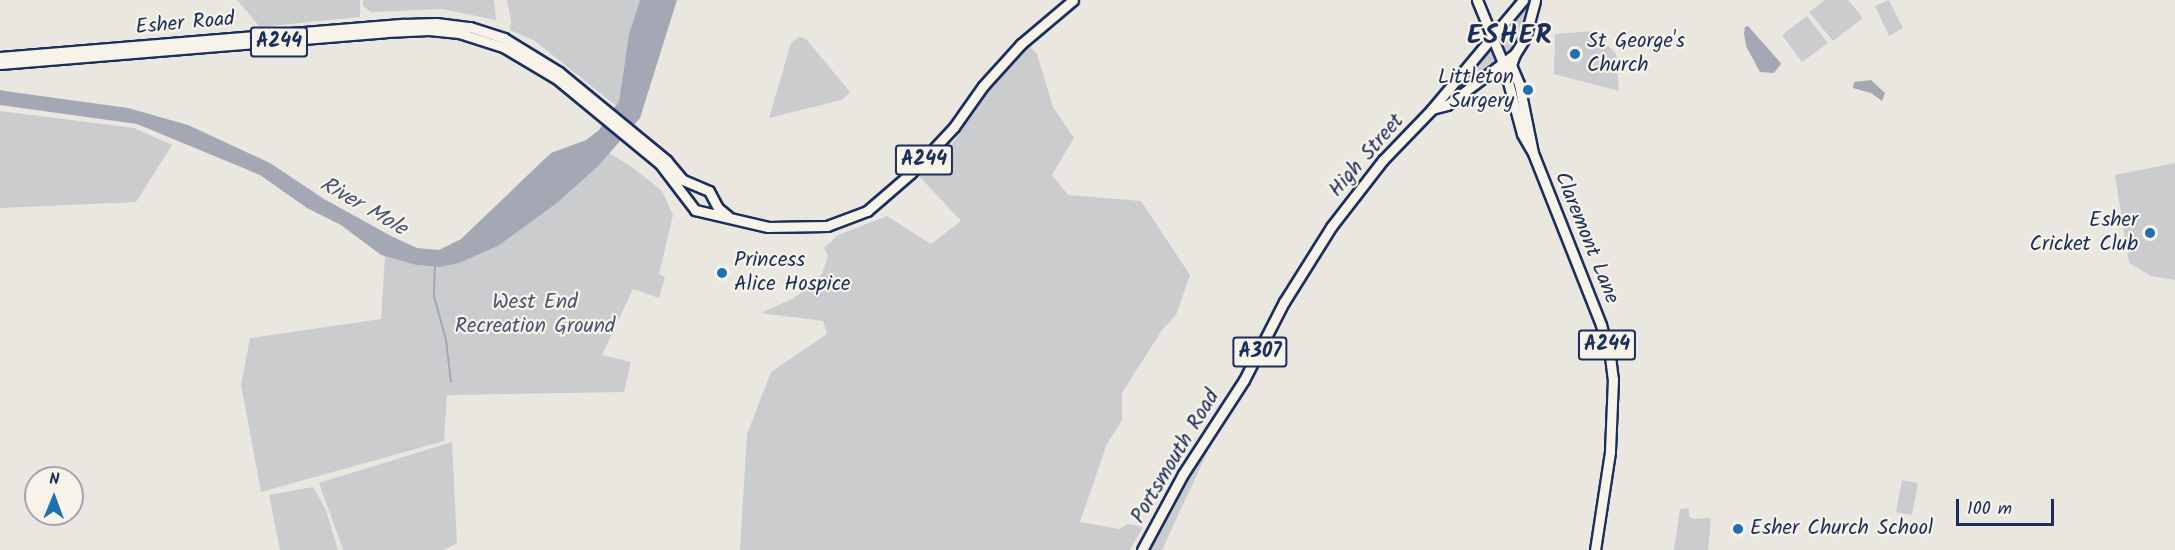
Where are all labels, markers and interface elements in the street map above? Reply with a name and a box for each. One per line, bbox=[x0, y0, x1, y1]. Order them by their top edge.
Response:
street label: Esher Road bbox=[134, 7, 236, 41]
district label: ESHER bbox=[1467, 20, 1553, 52]
road number: A244 bbox=[249, 25, 309, 59]
place label: St George's Church bbox=[1587, 29, 1685, 79]
marker: St George's Church bbox=[1568, 47, 1582, 61]
place label: Littleton Surgery bbox=[1438, 65, 1514, 115]
marker: Littleton Surgery bbox=[1519, 81, 1537, 99]
street label: High Street bbox=[1324, 109, 1410, 203]
road number: A244 bbox=[894, 143, 954, 177]
street label: Claremont Lane bbox=[1548, 168, 1624, 308]
water label: River Mole bbox=[315, 172, 411, 242]
place label: Esher Cricket Club bbox=[2029, 208, 2138, 258]
marker: Esher Cricket Club bbox=[2143, 226, 2157, 240]
place label: Princess Alice Hospice bbox=[734, 248, 850, 298]
marker: Princess Alice Hospice bbox=[715, 266, 729, 280]
park label: West End Recreation Ground bbox=[455, 290, 615, 340]
road number: A244 bbox=[1577, 328, 1637, 362]
road number: A307 bbox=[1232, 335, 1288, 369]
street label: Portsmouth Road bbox=[1126, 386, 1226, 528]
north arrow bbox=[24, 466, 84, 526]
text: N bbox=[49, 467, 60, 492]
scale bar bbox=[1959, 487, 2056, 525]
text: 100 m bbox=[1967, 495, 2012, 524]
place label: Esher Church School bbox=[1750, 516, 1933, 542]
marker: Esher Church School bbox=[1731, 522, 1745, 536]

